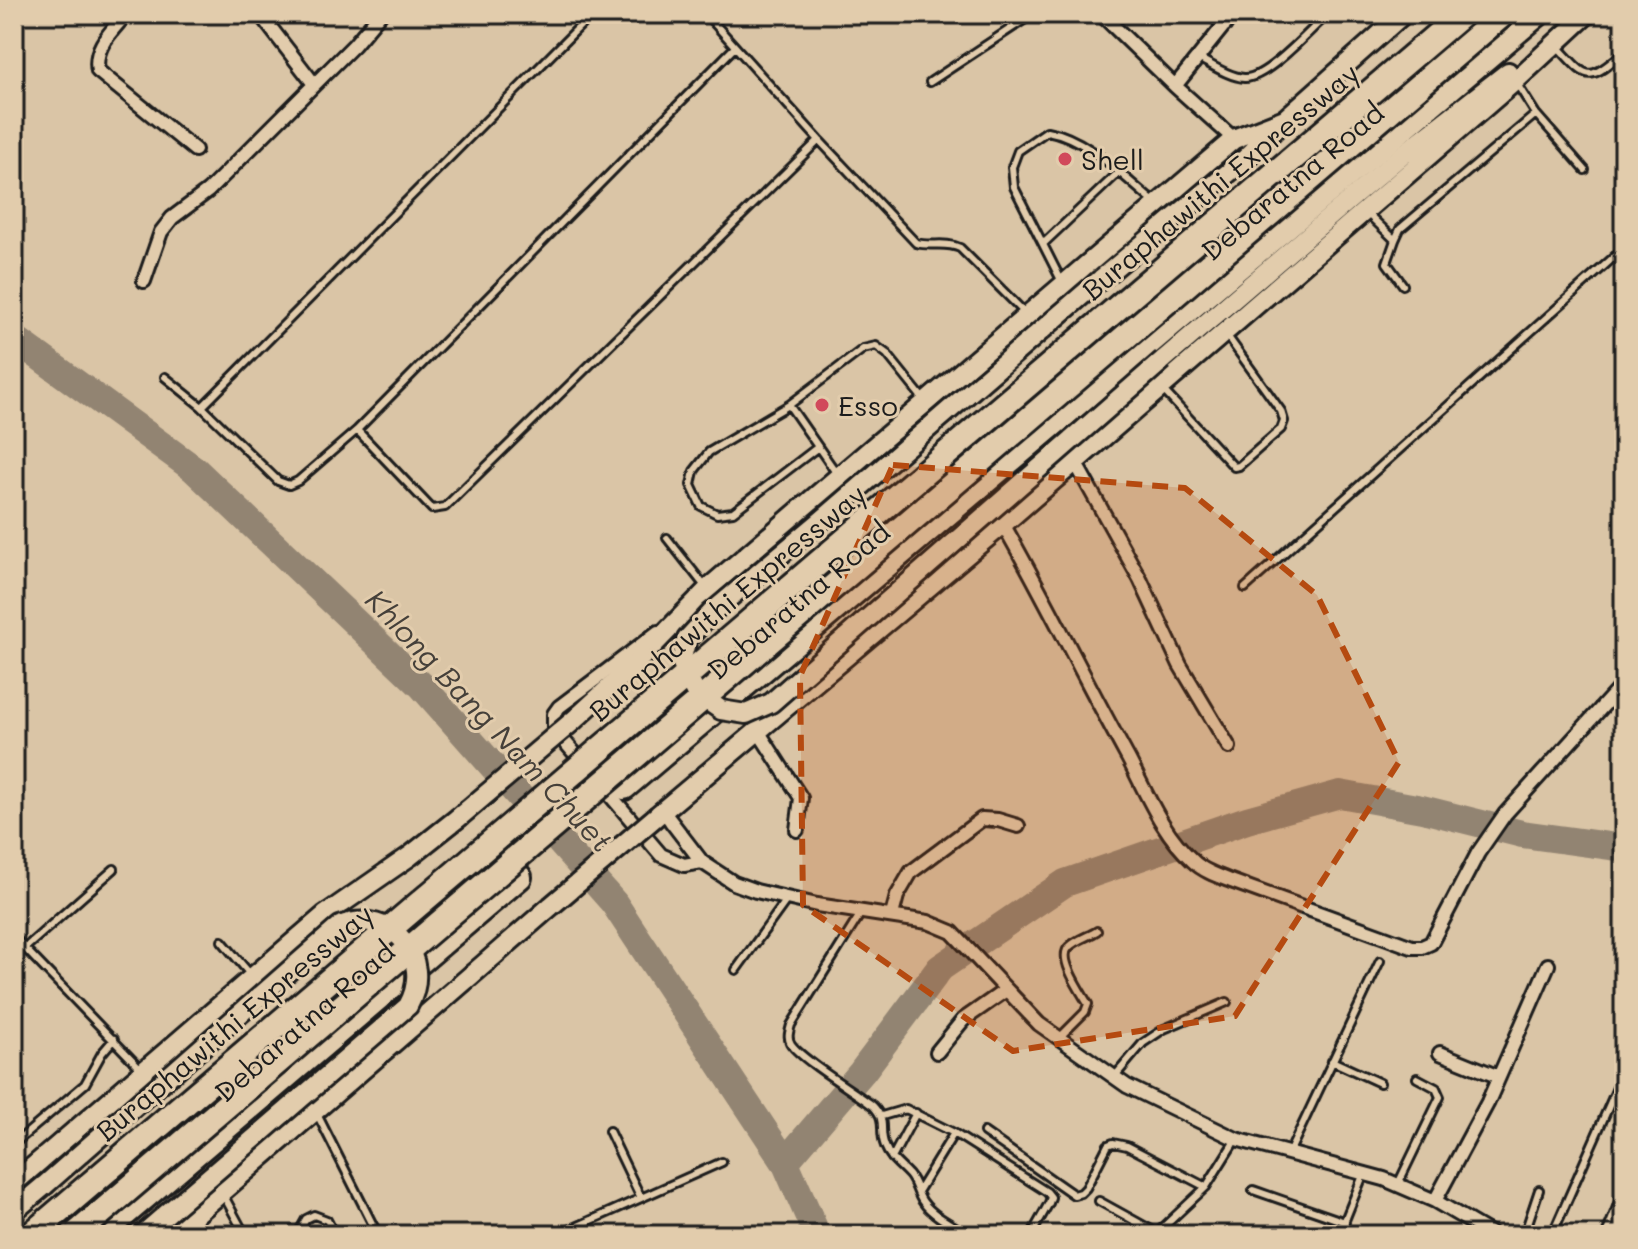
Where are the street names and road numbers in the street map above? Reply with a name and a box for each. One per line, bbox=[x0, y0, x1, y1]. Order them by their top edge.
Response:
street label: Buraphawithi Expressway bbox=[1074, 55, 1366, 307]
street label: Debaratna Road bbox=[1193, 94, 1391, 268]
street label: Buraphawithi Expressway bbox=[581, 476, 873, 728]
street label: Debaratna Road bbox=[699, 513, 897, 687]
street label: Buraphawithi Expressway bbox=[88, 896, 380, 1148]
street label: Debaratna Road bbox=[206, 933, 402, 1109]

